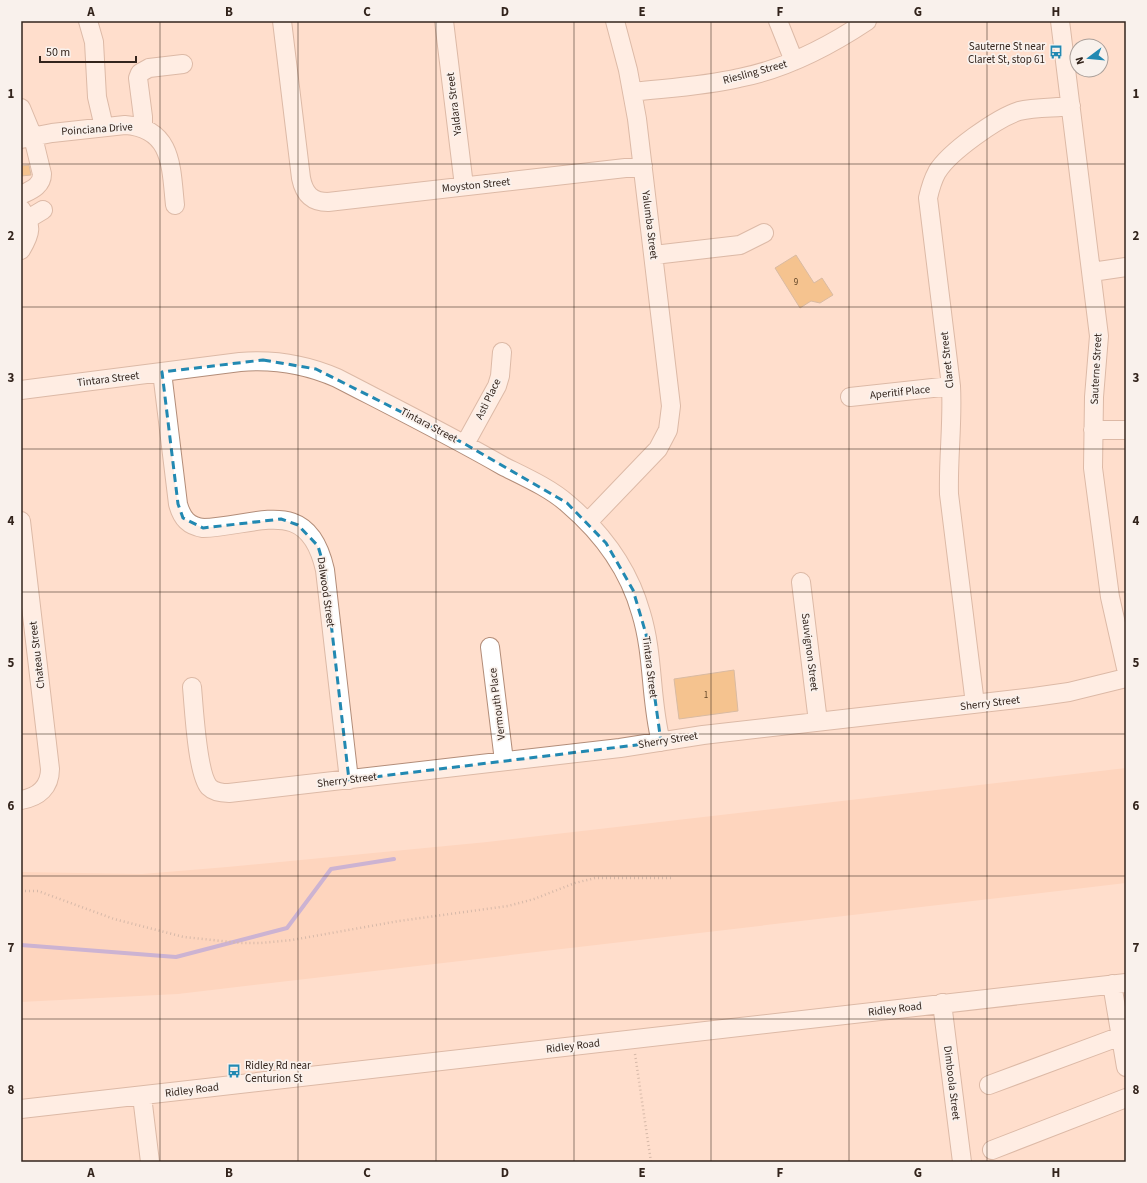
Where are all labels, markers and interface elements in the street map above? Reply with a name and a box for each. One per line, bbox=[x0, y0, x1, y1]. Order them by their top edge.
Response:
text: A bbox=[86, 3, 95, 21]
text: B bbox=[225, 3, 233, 21]
text: C bbox=[363, 3, 371, 21]
text: D bbox=[501, 3, 509, 21]
text: E bbox=[638, 3, 646, 21]
text: F bbox=[777, 3, 784, 21]
text: G bbox=[914, 3, 922, 21]
text: H bbox=[1052, 3, 1060, 21]
scale bar bbox=[40, 38, 136, 64]
north arrow bbox=[1069, 38, 1109, 78]
place label: Sauterne St near Claret St, stop 61 bbox=[968, 39, 1045, 67]
text: 50 m bbox=[46, 44, 70, 61]
bus stop icon: Sauterne St near Claret St, stop 61 bbox=[1048, 44, 1064, 60]
text: N bbox=[1072, 55, 1088, 66]
street label: Riesling Street bbox=[721, 56, 789, 88]
street label: Yaldara Street bbox=[443, 71, 465, 137]
text: 1 bbox=[8, 85, 15, 103]
text: 1 bbox=[1133, 85, 1140, 103]
street label: Poinciana Drive bbox=[61, 119, 134, 139]
street label: Moyston Street bbox=[441, 174, 511, 196]
street label: Yalumba Street bbox=[638, 189, 662, 261]
text: 2 bbox=[8, 227, 15, 245]
text: 2 bbox=[1133, 227, 1140, 245]
house number: 9 bbox=[794, 276, 799, 289]
street label: Claret Street bbox=[937, 331, 957, 389]
street label: Sauterne Street bbox=[1087, 333, 1105, 405]
street label: Tintara Street bbox=[76, 368, 140, 390]
text: 3 bbox=[8, 369, 15, 387]
text: 3 bbox=[1133, 369, 1140, 387]
street label: Asti Place bbox=[472, 375, 505, 422]
street label: Aperitif Place bbox=[869, 381, 932, 403]
street label: Tintara Street bbox=[398, 404, 460, 446]
text: 4 bbox=[8, 512, 15, 530]
text: 4 bbox=[1133, 512, 1140, 530]
street label: Dalwood Street bbox=[314, 556, 338, 628]
street label: Sauvignon Street bbox=[798, 612, 822, 692]
street label: Chateau Street bbox=[25, 620, 49, 690]
street label: Tintara Street bbox=[639, 635, 661, 699]
text: 5 bbox=[8, 654, 15, 672]
text: 5 bbox=[1133, 654, 1140, 672]
street label: Vermouth Place bbox=[485, 667, 509, 741]
house number: 1 bbox=[704, 689, 708, 702]
street label: Sherry Street bbox=[959, 692, 1021, 714]
street label: Sherry Street bbox=[637, 728, 699, 752]
street label: Sherry Street bbox=[316, 769, 378, 791]
text: 6 bbox=[8, 797, 15, 815]
text: 6 bbox=[1133, 797, 1140, 815]
text: 7 bbox=[8, 939, 15, 957]
text: 7 bbox=[1133, 939, 1140, 957]
street label: Ridley Road bbox=[867, 998, 923, 1020]
street label: Ridley Road bbox=[545, 1035, 601, 1057]
street label: Dimboola Street bbox=[940, 1045, 964, 1121]
place label: Ridley Rd near Centurion St bbox=[245, 1058, 311, 1086]
bus stop icon: Ridley Rd near Centurion St bbox=[226, 1063, 242, 1079]
street label: Ridley Road bbox=[164, 1079, 220, 1101]
text: 8 bbox=[8, 1081, 15, 1099]
text: 8 bbox=[1133, 1081, 1140, 1099]
text: A bbox=[86, 1164, 95, 1182]
text: B bbox=[225, 1164, 233, 1182]
text: C bbox=[363, 1164, 371, 1182]
text: D bbox=[501, 1164, 509, 1182]
text: E bbox=[638, 1164, 646, 1182]
text: F bbox=[777, 1164, 784, 1182]
text: G bbox=[914, 1164, 922, 1182]
text: H bbox=[1052, 1164, 1060, 1182]

